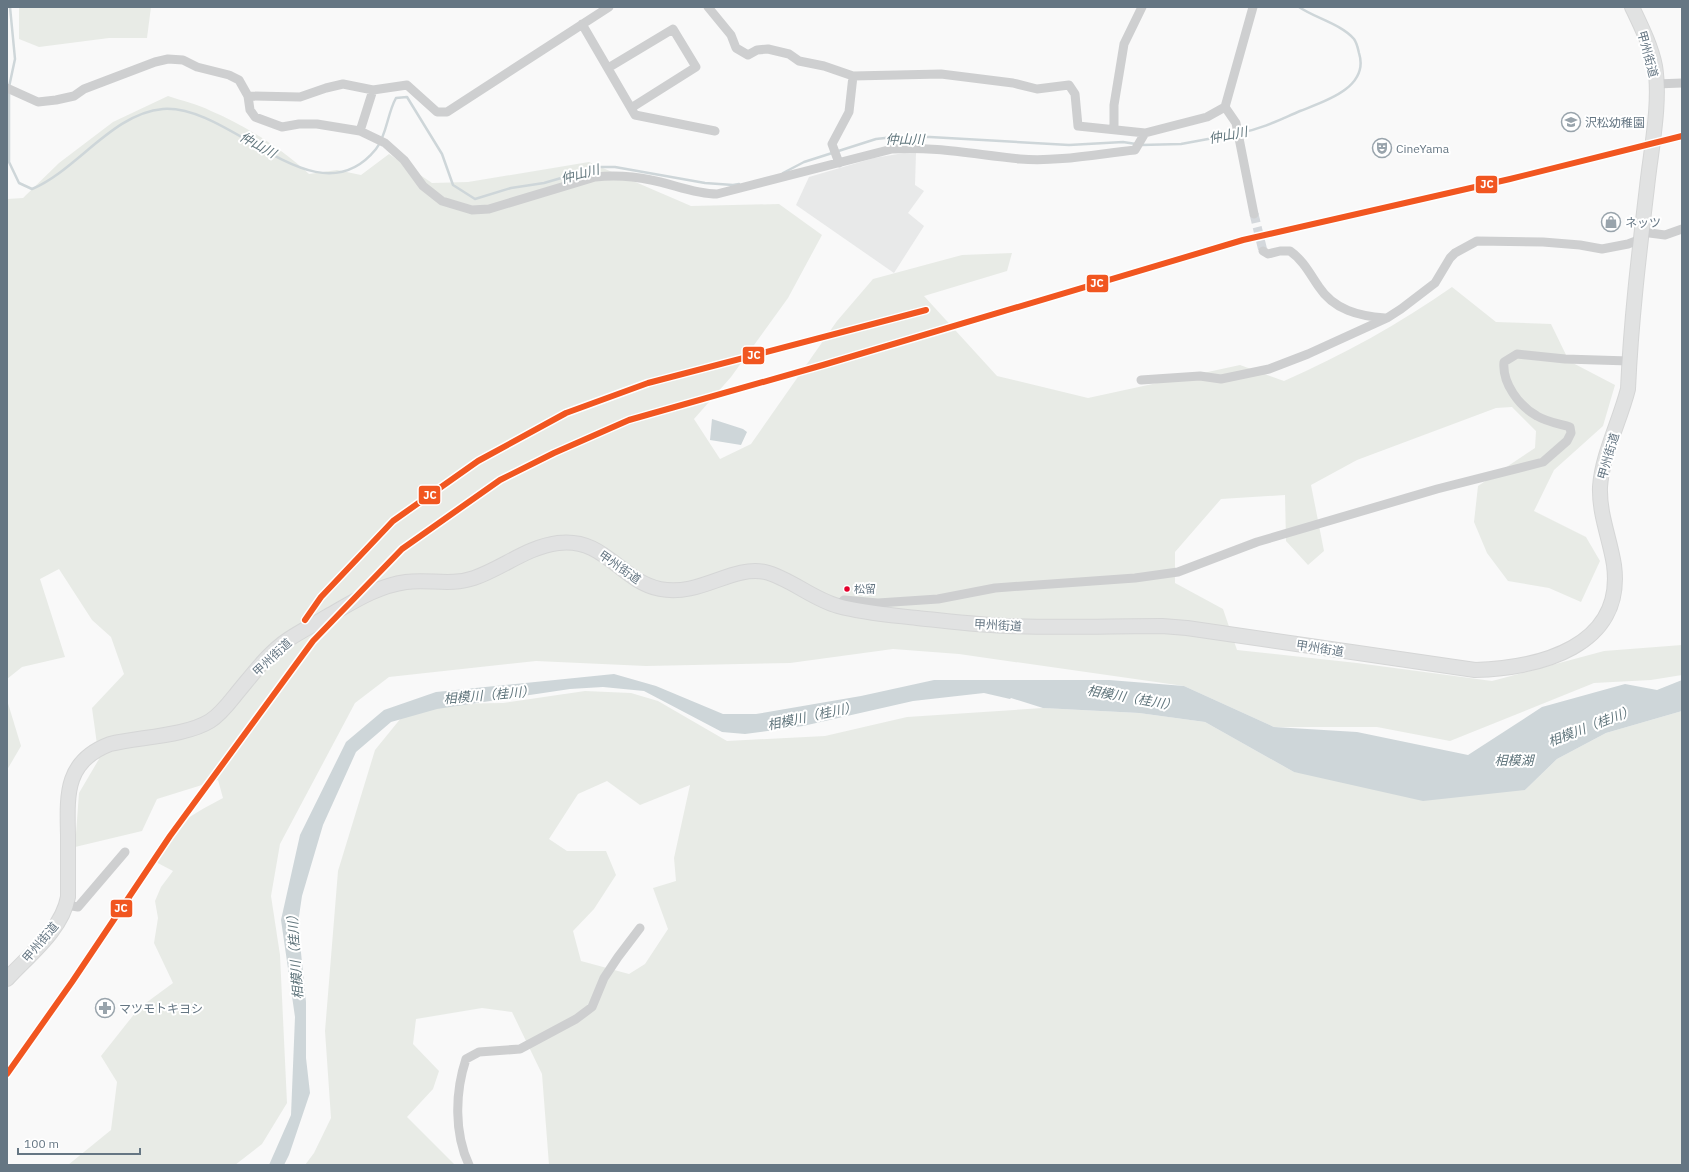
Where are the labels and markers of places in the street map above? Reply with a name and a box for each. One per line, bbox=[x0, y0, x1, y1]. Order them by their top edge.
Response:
school or university icon: 沢松幼稚園 bbox=[1560, 111, 1582, 133]
place label: 沢松幼稚園 bbox=[1585, 115, 1645, 130]
theatre icon: CineYama bbox=[1371, 137, 1393, 159]
place label: CineYama bbox=[1396, 141, 1450, 156]
shop icon: ネッツ bbox=[1600, 211, 1622, 233]
place label: ネッツ bbox=[1625, 215, 1661, 230]
place label: 松留 bbox=[854, 582, 876, 596]
marker: 松留 bbox=[842, 584, 852, 594]
pharmacy icon: マツモトキヨシ bbox=[94, 997, 116, 1019]
place label: マツモトキヨシ bbox=[119, 1001, 203, 1016]

